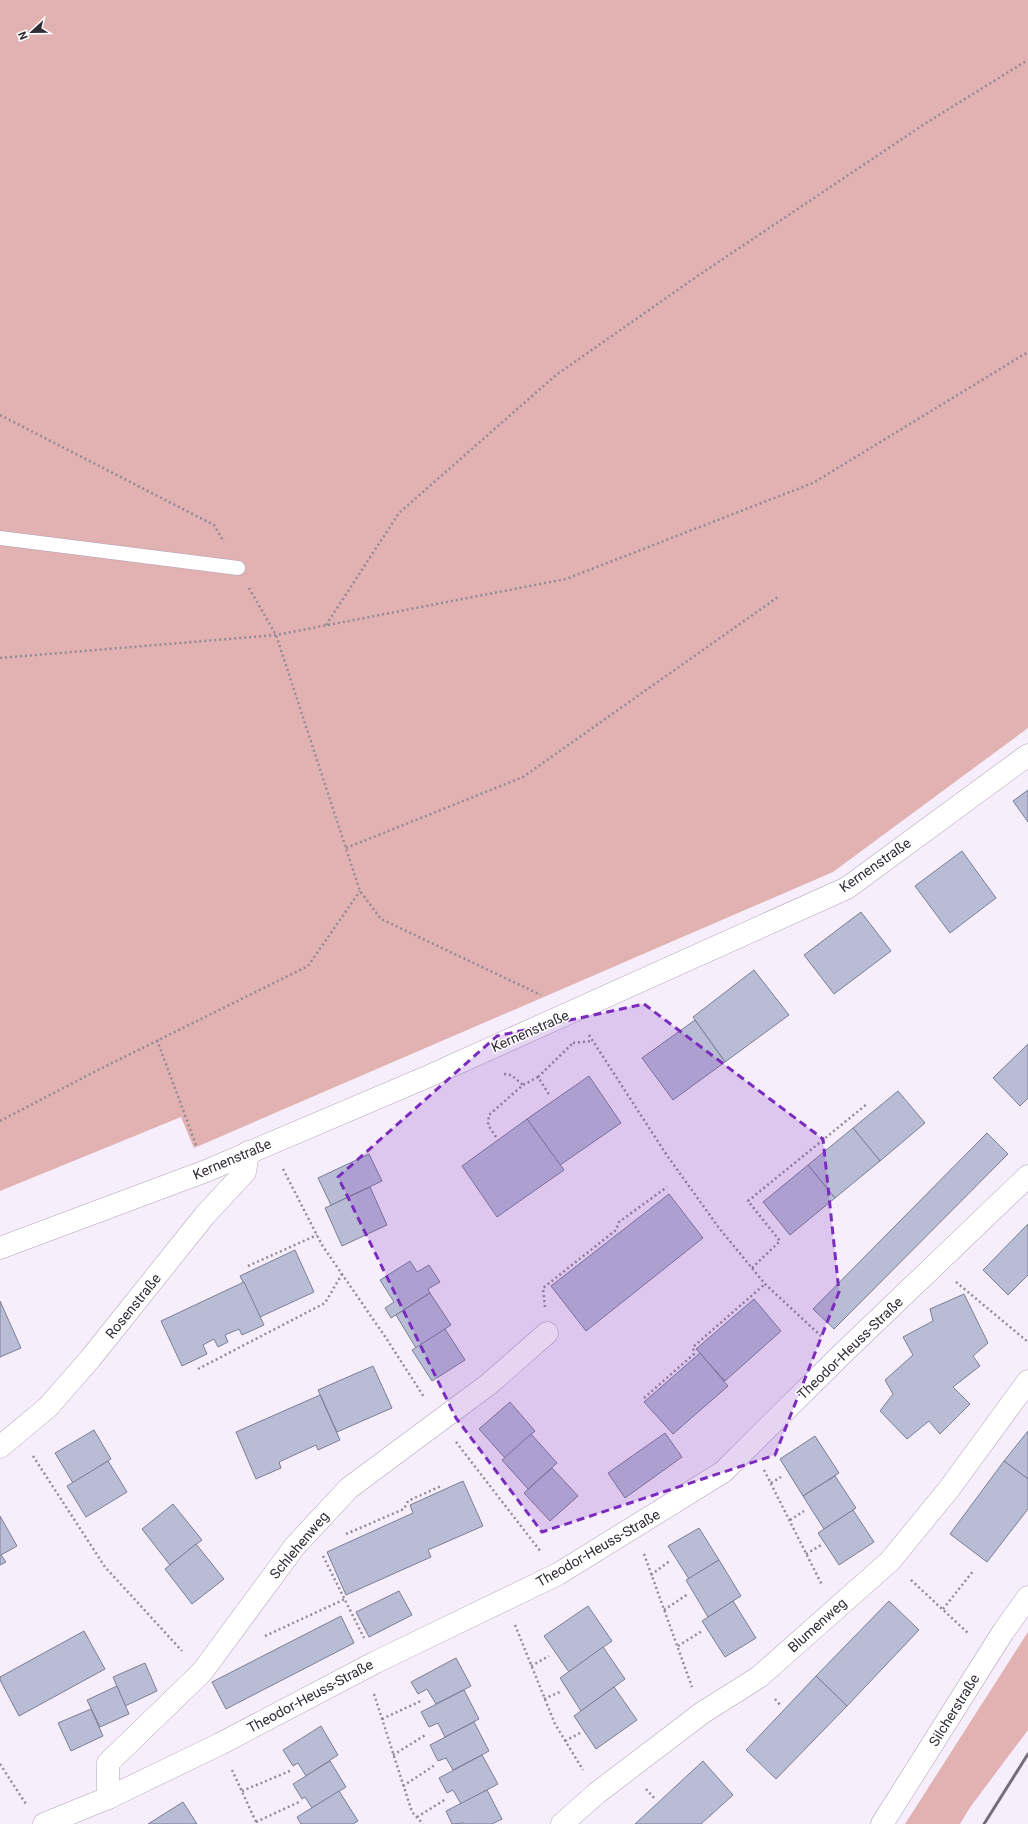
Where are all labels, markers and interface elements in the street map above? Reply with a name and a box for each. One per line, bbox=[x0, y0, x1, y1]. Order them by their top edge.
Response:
north arrow bbox=[12, 12, 52, 52]
text: N bbox=[16, 29, 31, 42]
street label: Kernenstraße bbox=[836, 835, 914, 895]
street label: Kernenstraße bbox=[489, 1007, 571, 1055]
street label: Kernenstraße bbox=[191, 1135, 273, 1183]
street label: Rosenstraße bbox=[102, 1270, 164, 1342]
street label: Theodor-Heuss-Straße bbox=[794, 1294, 906, 1402]
street label: Theodor-Heuss-Straße bbox=[533, 1506, 663, 1590]
street label: Schlehenweg bbox=[266, 1508, 332, 1582]
street label: Blumenweg bbox=[784, 1595, 850, 1655]
street label: Theodor-Heuss-Straße bbox=[244, 1656, 376, 1736]
street label: Silcherstraße bbox=[925, 1671, 983, 1749]

